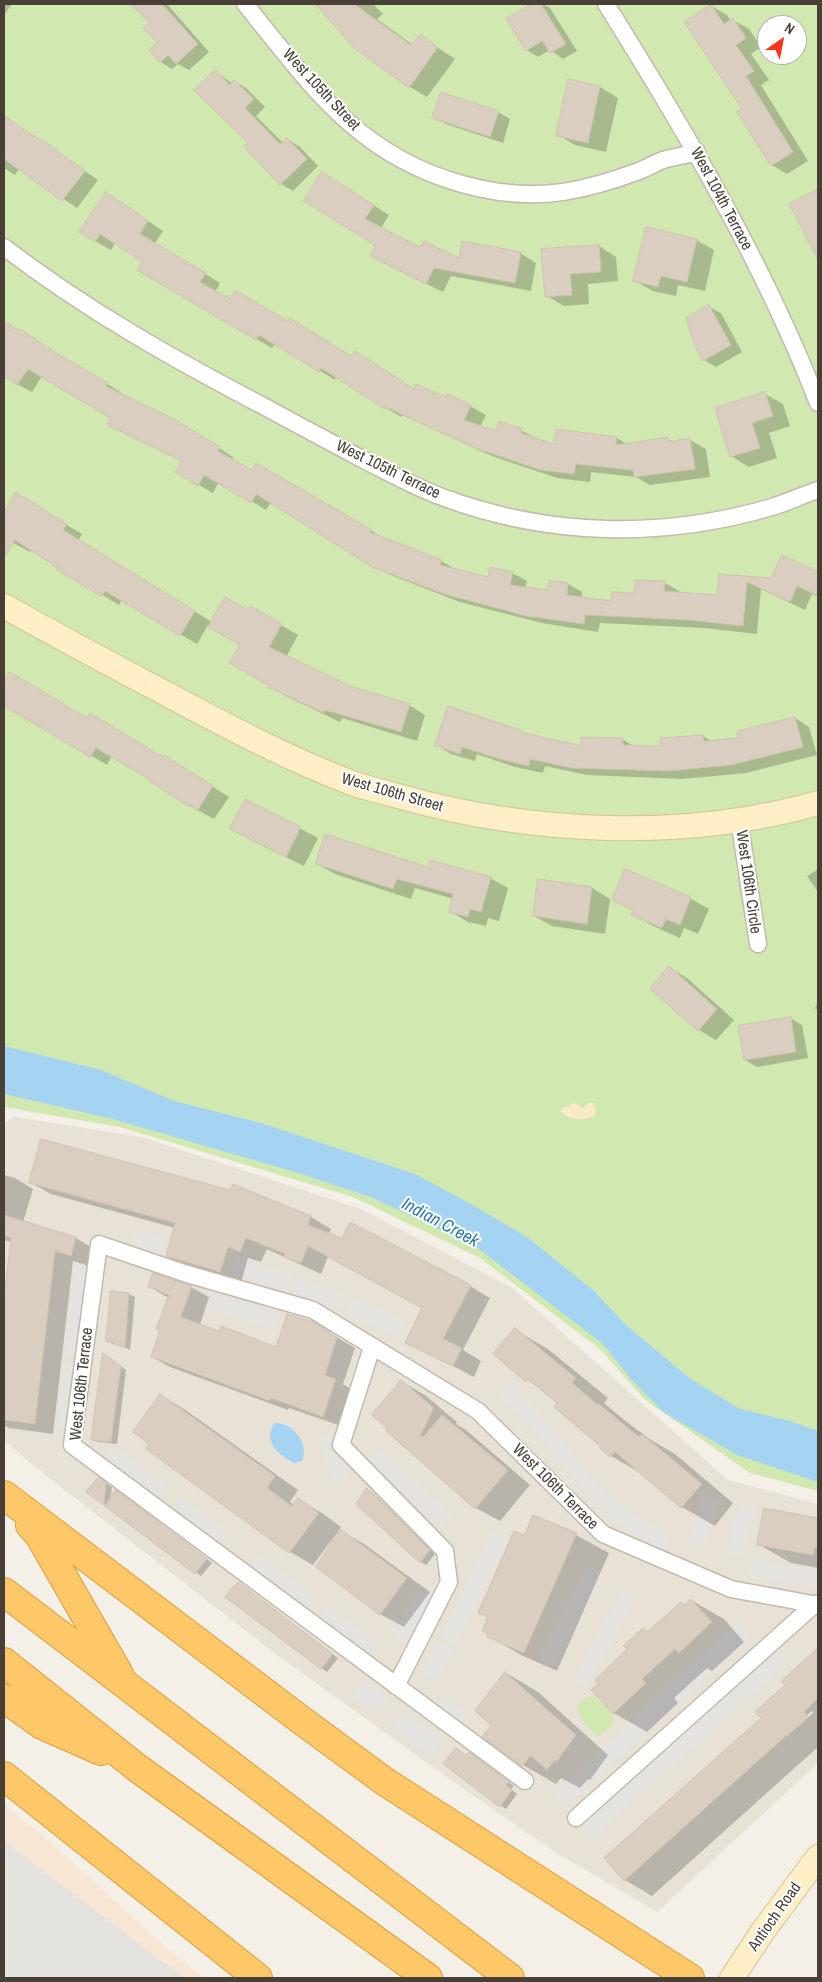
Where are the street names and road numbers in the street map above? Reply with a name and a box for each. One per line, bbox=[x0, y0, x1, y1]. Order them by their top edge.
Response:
street label: West 105th Street bbox=[278, 45, 364, 135]
street label: West 104th Terrace bbox=[686, 144, 756, 254]
street label: West 105th Terrace bbox=[333, 436, 443, 504]
street label: West 106th Street bbox=[339, 769, 445, 817]
street label: West 106th Circle bbox=[731, 829, 765, 935]
street label: West 106th Terrace bbox=[67, 1327, 97, 1441]
street label: West 106th Terrace bbox=[508, 1440, 602, 1534]
street label: Antioch Road bbox=[744, 1879, 806, 1955]

